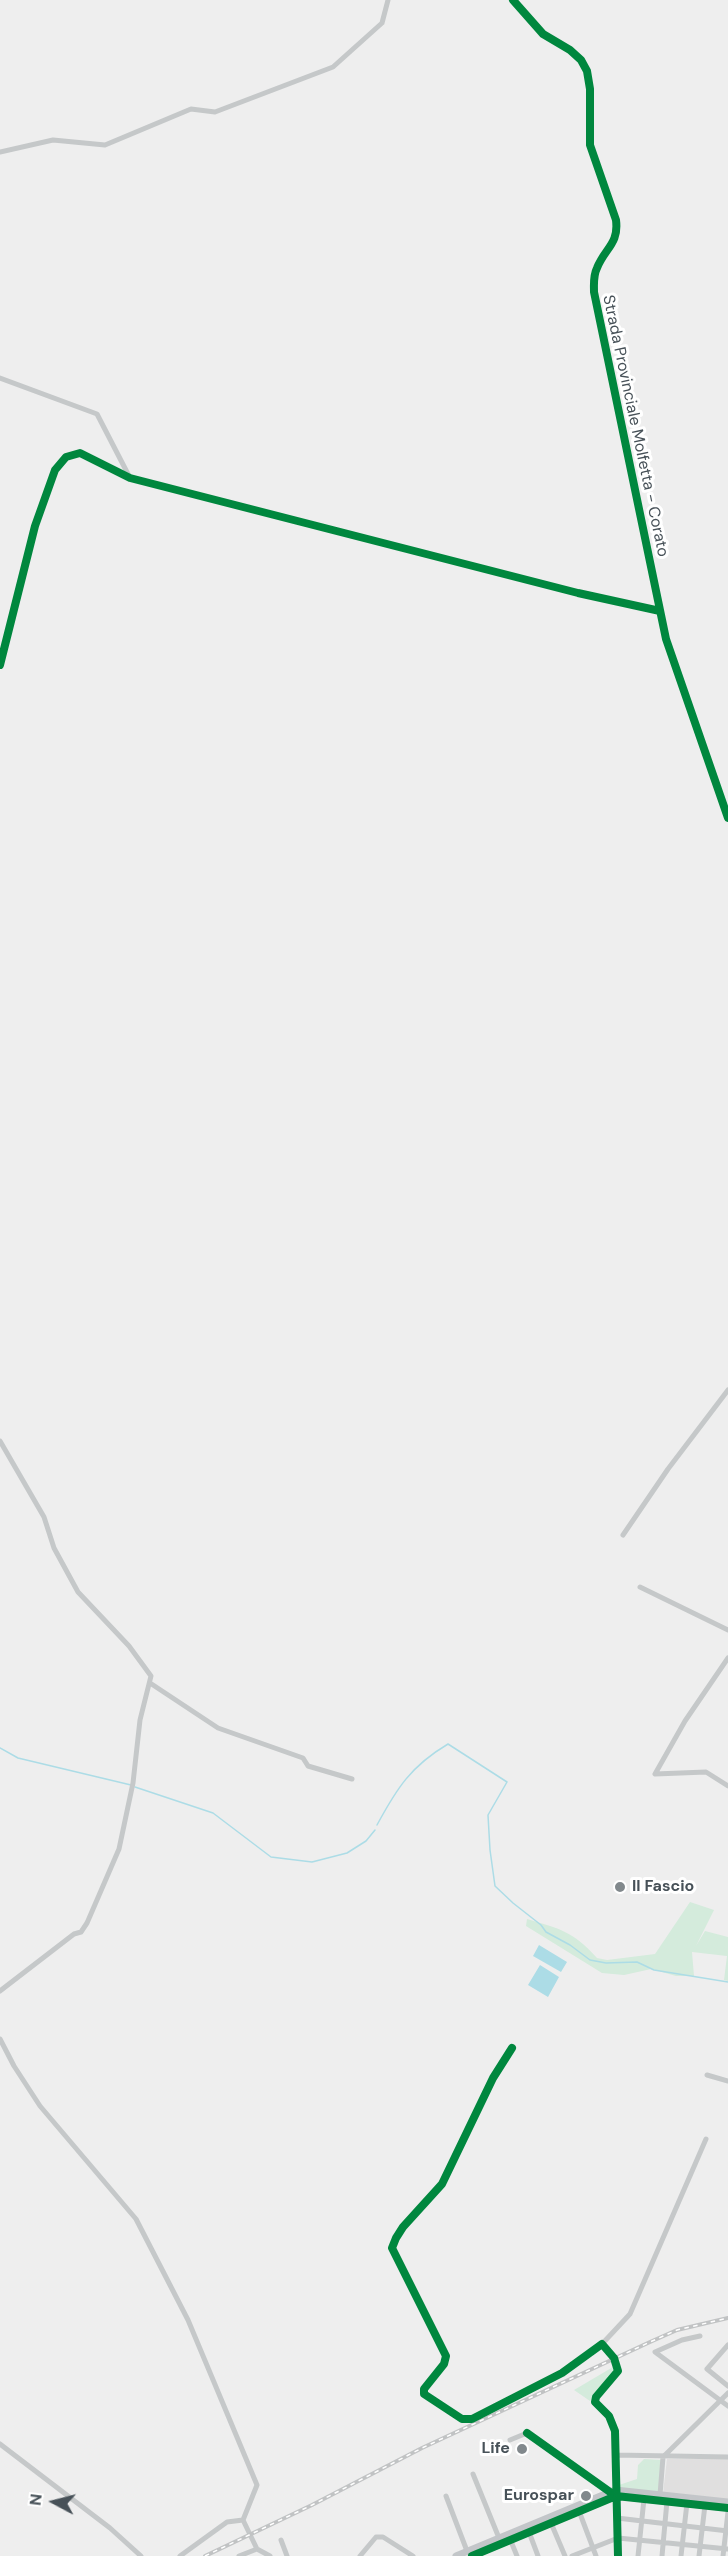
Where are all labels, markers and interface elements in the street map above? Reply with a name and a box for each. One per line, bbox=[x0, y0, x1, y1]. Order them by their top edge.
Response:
street label: Strada Provinciale Molfetta - Corato bbox=[598, 293, 672, 559]
place label: Il Fascio bbox=[632, 1877, 694, 1897]
marker: Il Fascio bbox=[613, 1880, 627, 1894]
place label: Life bbox=[481, 2439, 510, 2459]
marker: Life bbox=[515, 2442, 529, 2456]
north arrow bbox=[24, 2472, 84, 2532]
place label: Eurospar bbox=[504, 2486, 574, 2506]
marker: Eurospar bbox=[579, 2489, 593, 2503]
text: N bbox=[25, 2493, 47, 2507]

